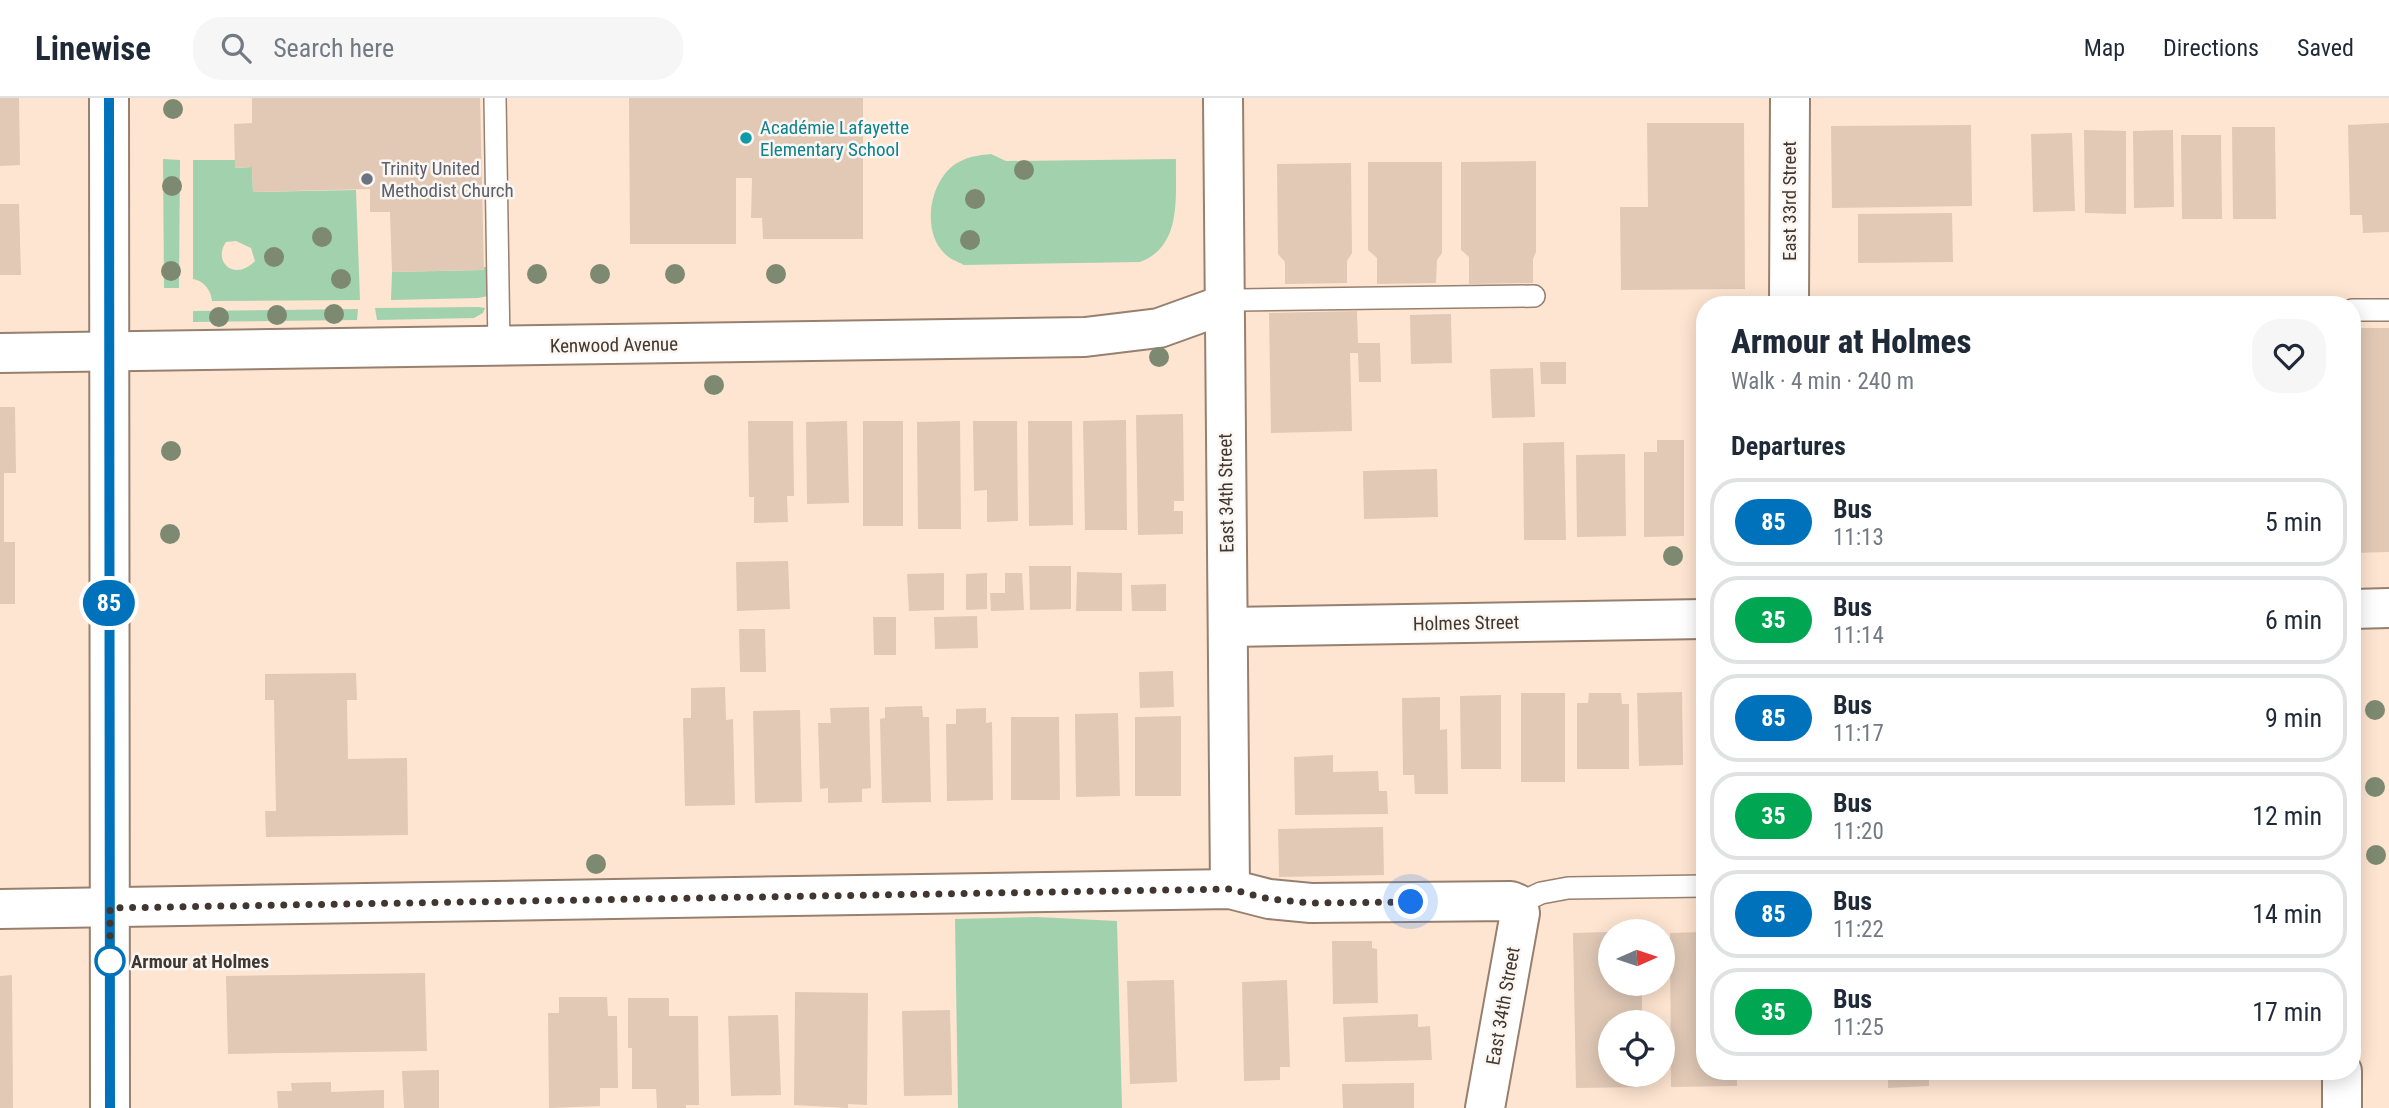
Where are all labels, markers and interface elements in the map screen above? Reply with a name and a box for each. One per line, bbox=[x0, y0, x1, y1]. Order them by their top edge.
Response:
search box bbox=[193, 17, 683, 80]
text: Linewise bbox=[35, 29, 151, 68]
icon: search bbox=[217, 29, 255, 67]
text: Search here bbox=[273, 33, 394, 63]
text: Map bbox=[2084, 34, 2125, 62]
text: Directions bbox=[2163, 34, 2259, 62]
text: Saved bbox=[2297, 34, 2354, 62]
place label: Académie Lafayette Elementary School bbox=[760, 116, 909, 161]
marker: Académie Lafayette Elementary School bbox=[738, 130, 754, 146]
street label: East 33rd Street bbox=[1778, 141, 1801, 261]
place label: Trinity United Methodist Church bbox=[381, 157, 514, 202]
marker: Trinity United Methodist Church bbox=[359, 171, 375, 187]
button: heart bbox=[2252, 319, 2326, 393]
text: Armour at Holmes bbox=[1731, 322, 1971, 361]
street label: Kenwood Avenue bbox=[550, 332, 678, 358]
text: Walk · 4 min · 240 m bbox=[1731, 368, 1914, 395]
text: Departures bbox=[1731, 431, 1846, 461]
street label: East 34th Street bbox=[1213, 433, 1239, 553]
text: Bus bbox=[1833, 494, 1872, 524]
text: 5 min bbox=[2265, 507, 2322, 537]
text: 85 bbox=[1761, 508, 1786, 536]
text: 11:13 bbox=[1833, 524, 1884, 551]
line badge: 85 bbox=[78, 580, 140, 626]
text: 85 bbox=[97, 589, 121, 617]
text: Bus bbox=[1833, 592, 1872, 622]
text: 6 min bbox=[2265, 605, 2322, 635]
text: 35 bbox=[1761, 606, 1786, 634]
street label: Holmes Street bbox=[1413, 611, 1519, 635]
text: 11:14 bbox=[1833, 622, 1884, 649]
text: Bus bbox=[1833, 690, 1872, 720]
text: 9 min bbox=[2265, 703, 2322, 733]
text: 85 bbox=[1761, 704, 1786, 732]
text: 11:17 bbox=[1833, 720, 1884, 747]
text: Bus bbox=[1833, 788, 1872, 818]
text: 12 min bbox=[2252, 801, 2322, 831]
text: 35 bbox=[1761, 802, 1786, 830]
text: 11:20 bbox=[1833, 818, 1884, 845]
your location bbox=[1393, 884, 1428, 919]
text: Bus bbox=[1833, 886, 1872, 916]
text: 14 min bbox=[2252, 899, 2322, 929]
text: 85 bbox=[1761, 900, 1786, 928]
text: 11:22 bbox=[1833, 916, 1884, 943]
north arrow bbox=[1598, 919, 1675, 996]
map controls bbox=[1598, 919, 1675, 1087]
street label: East 34th Street bbox=[1481, 945, 1525, 1067]
marker: Armour at Holmes bbox=[95, 946, 125, 976]
place label: Armour at Holmes bbox=[131, 950, 269, 973]
text: Bus bbox=[1833, 984, 1872, 1014]
text: 17 min bbox=[2252, 997, 2322, 1027]
text: 35 bbox=[1761, 998, 1786, 1026]
button: locate bbox=[1598, 1010, 1675, 1087]
text: 11:25 bbox=[1833, 1014, 1884, 1041]

